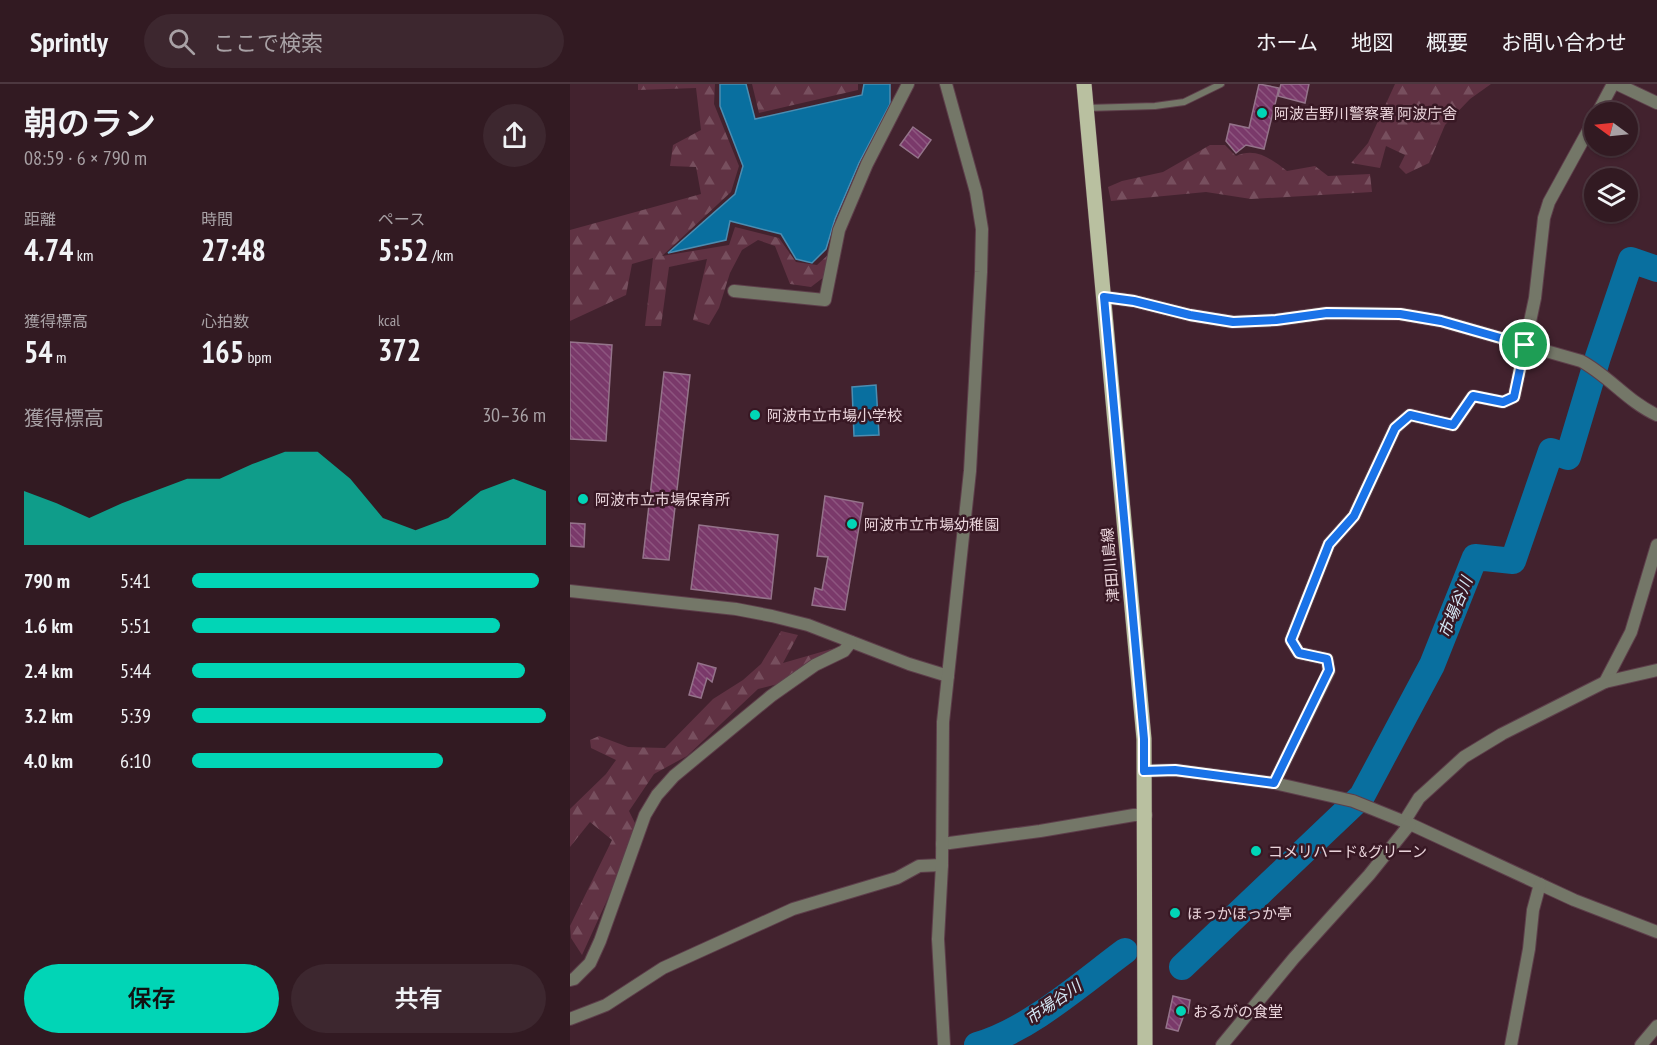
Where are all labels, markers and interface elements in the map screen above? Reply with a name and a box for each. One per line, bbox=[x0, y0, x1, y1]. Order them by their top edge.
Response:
search box bbox=[144, 14, 564, 68]
text: Sprintly bbox=[30, 23, 108, 60]
icon: search bbox=[165, 25, 198, 58]
text: ここで検索 bbox=[213, 29, 323, 57]
text: ホーム bbox=[1256, 29, 1318, 56]
text: 地図 bbox=[1351, 29, 1393, 56]
text: 概要 bbox=[1426, 29, 1468, 56]
text: お問い合わせ bbox=[1501, 29, 1627, 56]
text: 朝のラン bbox=[24, 101, 156, 144]
north arrow bbox=[1584, 102, 1638, 156]
map controls bbox=[1584, 102, 1638, 222]
button: share bbox=[483, 104, 546, 167]
place label: 阿波吉野川警察署 阿波庁舎 bbox=[1274, 104, 1457, 123]
marker: 阿波吉野川警察署 阿波庁舎 bbox=[1255, 106, 1269, 120]
text: 08:59 · 6 × 790 m bbox=[24, 145, 147, 171]
button: layers bbox=[1584, 168, 1638, 222]
text: 距離 bbox=[24, 209, 56, 229]
text: 時間 bbox=[201, 209, 233, 229]
text: ペース bbox=[378, 209, 425, 229]
text: 4.74 bbox=[24, 230, 73, 269]
text: 27:48 bbox=[201, 230, 266, 269]
text: 5:52 bbox=[378, 230, 429, 269]
text: km bbox=[73, 245, 93, 265]
text: /km bbox=[429, 245, 453, 265]
text: kcal bbox=[378, 310, 400, 330]
text: 獲得標高 bbox=[24, 311, 88, 331]
text: 心拍数 bbox=[201, 311, 249, 331]
pin bbox=[1499, 319, 1550, 370]
icon: arrive bbox=[1508, 328, 1541, 361]
text: 372 bbox=[378, 330, 421, 369]
text: 54 bbox=[24, 332, 53, 371]
text: 165 bbox=[201, 332, 244, 371]
text: m bbox=[53, 347, 67, 367]
text: bpm bbox=[244, 347, 272, 367]
text: 30–36 m bbox=[482, 402, 546, 428]
text: 獲得標高 bbox=[24, 405, 104, 431]
place label: 阿波市立市場小学校 bbox=[767, 406, 902, 425]
marker: 阿波市立市場小学校 bbox=[748, 408, 762, 422]
place label: 阿波市立市場保育所 bbox=[595, 490, 730, 509]
marker: 阿波市立市場保育所 bbox=[576, 492, 590, 506]
place label: 阿波市立市場幼稚園 bbox=[864, 515, 999, 534]
marker: 阿波市立市場幼稚園 bbox=[845, 517, 859, 531]
street label: 津田川島線 bbox=[1097, 527, 1123, 603]
text: 790 m bbox=[24, 568, 70, 594]
text: 5:41 bbox=[120, 568, 151, 594]
water label: 市場谷川 bbox=[1434, 572, 1477, 640]
text: 1.6 km bbox=[24, 613, 73, 639]
text: 5:51 bbox=[120, 613, 151, 639]
text: 2.4 km bbox=[24, 658, 73, 684]
text: 5:44 bbox=[120, 658, 151, 684]
text: 3.2 km bbox=[24, 703, 73, 729]
text: 5:39 bbox=[120, 703, 151, 729]
text: 4.0 km bbox=[24, 748, 73, 774]
text: 6:10 bbox=[120, 748, 151, 774]
place label: コメリハード&グリーン bbox=[1268, 842, 1427, 861]
marker: コメリハード&グリーン bbox=[1249, 844, 1263, 858]
place label: ほっかほっか亭 bbox=[1187, 904, 1292, 923]
marker: ほっかほっか亭 bbox=[1168, 906, 1182, 920]
button: 保存 bbox=[24, 964, 279, 1033]
button: 共有 bbox=[291, 964, 546, 1033]
water label: 市場谷川 bbox=[1021, 974, 1087, 1029]
place label: おるがの食堂 bbox=[1193, 1002, 1283, 1021]
marker: おるがの食堂 bbox=[1174, 1004, 1188, 1018]

